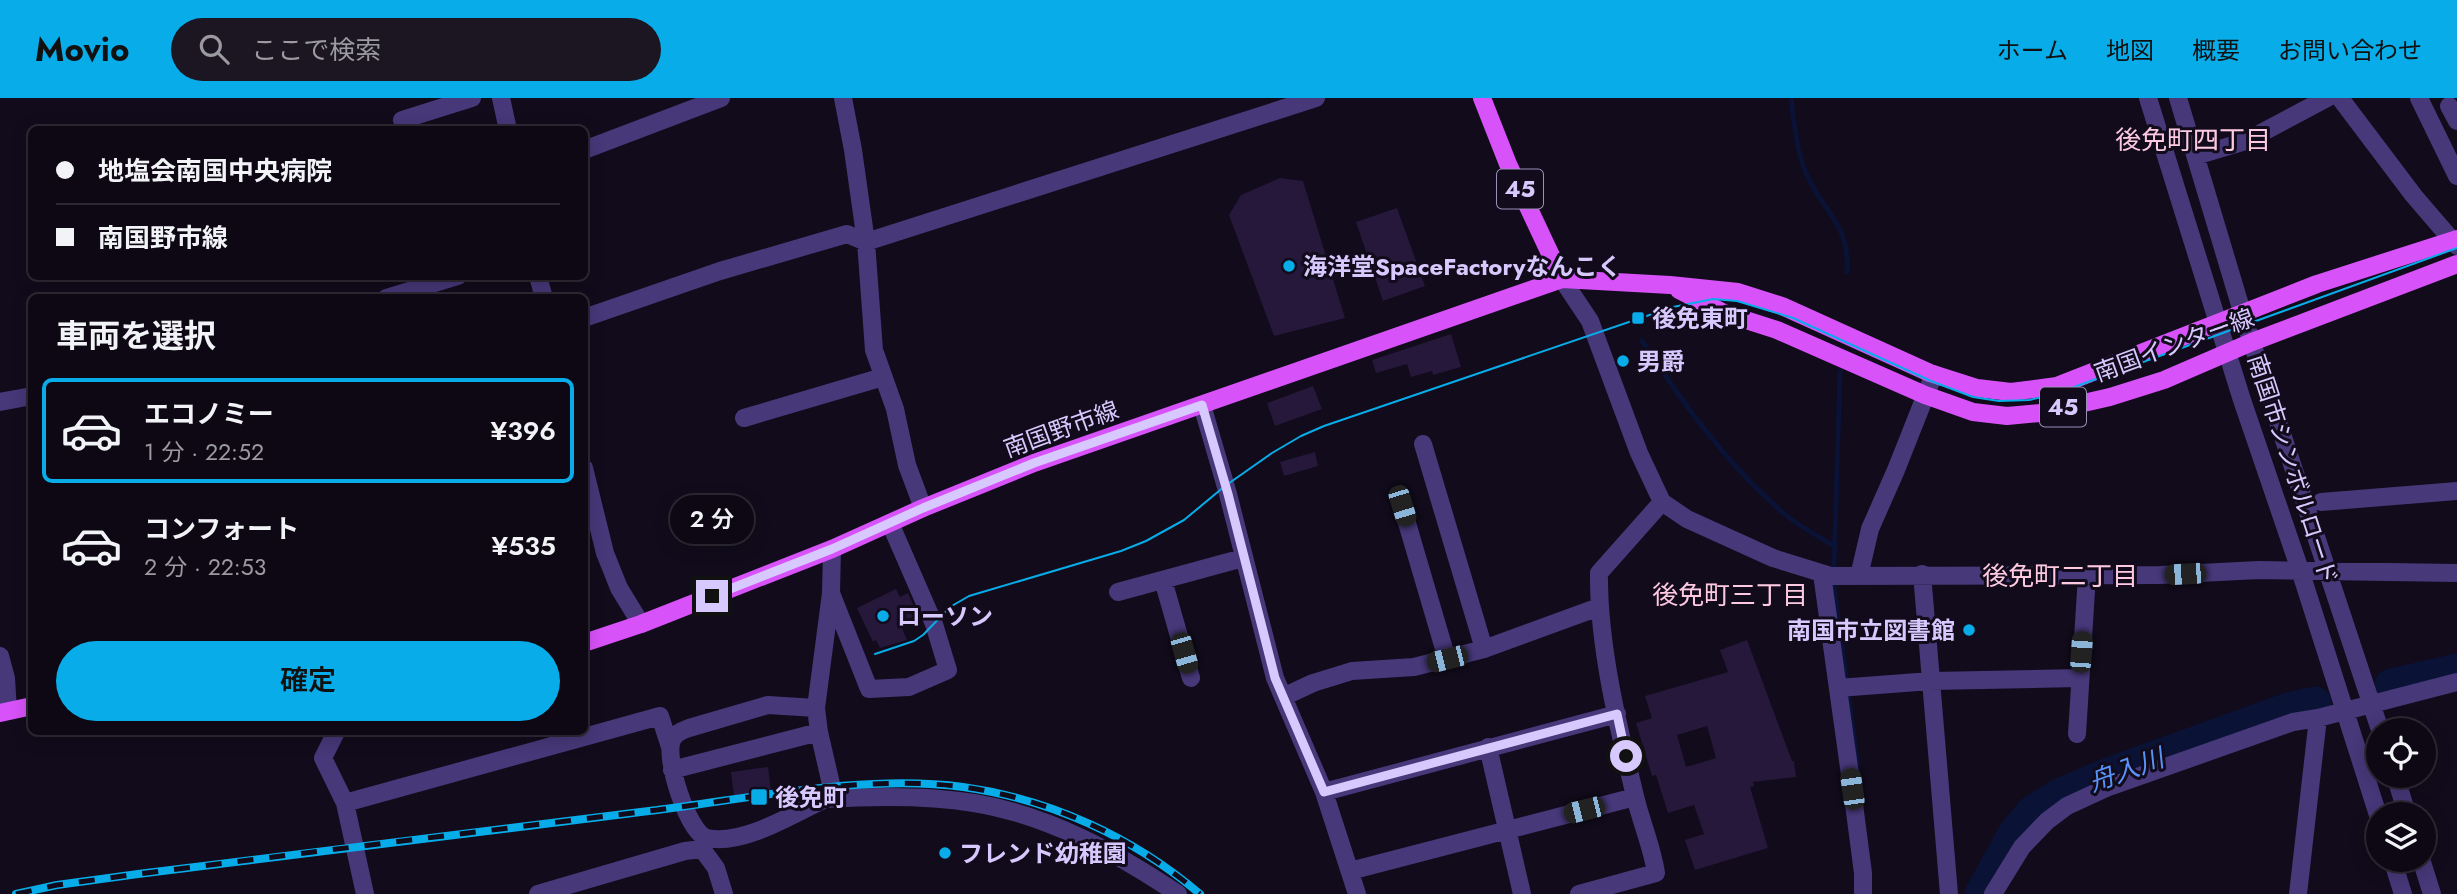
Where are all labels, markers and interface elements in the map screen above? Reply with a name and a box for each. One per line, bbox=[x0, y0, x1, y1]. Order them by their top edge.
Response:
search box bbox=[171, 18, 661, 81]
text: Movio bbox=[35, 26, 129, 73]
icon: search bbox=[195, 30, 233, 68]
text: ここで検索 bbox=[251, 31, 381, 69]
text: ホーム bbox=[1997, 33, 2068, 68]
text: 地図 bbox=[2106, 33, 2154, 68]
text: 概要 bbox=[2192, 33, 2240, 68]
text: お問い合わせ bbox=[2278, 33, 2422, 68]
district label: 後免町四丁目 bbox=[2115, 121, 2271, 159]
text: 地塩会南国中央病院 bbox=[98, 152, 332, 190]
road number: 45 bbox=[1497, 170, 1543, 208]
text: 南国野市線 bbox=[98, 219, 228, 257]
place label: 海洋堂SpaceFactoryなんこく bbox=[1303, 249, 1622, 284]
marker: 海洋堂SpaceFactoryなんこく bbox=[1281, 258, 1297, 274]
street label: 南国インター線 bbox=[2089, 300, 2259, 390]
place label: 後免東町 bbox=[1652, 301, 1748, 336]
marker: 後免東町 bbox=[1630, 310, 1646, 326]
text: 車両を選択 bbox=[56, 313, 216, 359]
place label: 男爵 bbox=[1637, 344, 1685, 379]
street label: 南国市シンボルロード bbox=[2239, 349, 2347, 589]
marker: 男爵 bbox=[1615, 353, 1631, 369]
road number: 45 bbox=[2040, 388, 2086, 426]
street label: 南国野市線 bbox=[999, 392, 1123, 466]
text: エコノミー bbox=[144, 395, 274, 433]
icon: car bbox=[60, 399, 123, 462]
text: ¥396 bbox=[491, 412, 556, 450]
text: 1 分 · 22:52 bbox=[144, 435, 264, 469]
car bbox=[1386, 483, 1419, 529]
callout: 2 分 bbox=[670, 494, 754, 544]
text: 2 分 bbox=[690, 502, 734, 536]
text: コンフォート bbox=[144, 510, 299, 548]
icon: car bbox=[60, 514, 123, 577]
text: ¥535 bbox=[492, 527, 556, 565]
text: 2 分 · 22:53 bbox=[144, 550, 266, 584]
district label: 後免町二丁目 bbox=[1982, 557, 2138, 595]
car bbox=[2164, 562, 2207, 586]
district label: 後免町三丁目 bbox=[1652, 576, 1808, 614]
route end bbox=[696, 580, 728, 612]
place label: ローソン bbox=[897, 599, 993, 634]
marker: ローソン bbox=[875, 608, 891, 624]
place label: 南国市立図書館 bbox=[1787, 613, 1955, 648]
marker: 南国市立図書館 bbox=[1961, 622, 1977, 638]
car bbox=[1169, 630, 1200, 676]
car bbox=[2070, 630, 2093, 674]
button: 確定 bbox=[56, 641, 560, 721]
car bbox=[1425, 644, 1470, 674]
map controls bbox=[2366, 718, 2436, 872]
button: locate bbox=[2366, 718, 2436, 788]
water label: 舟入川 bbox=[2083, 738, 2172, 801]
route start bbox=[1610, 740, 1642, 772]
car bbox=[1839, 767, 1866, 811]
place label: 後免町 bbox=[775, 780, 847, 815]
marker: 後免町 bbox=[749, 787, 769, 807]
car bbox=[1562, 795, 1607, 825]
button: layers bbox=[2366, 802, 2436, 872]
place label: フレンド幼稚園 bbox=[959, 836, 1127, 871]
marker: フレンド幼稚園 bbox=[937, 845, 953, 861]

